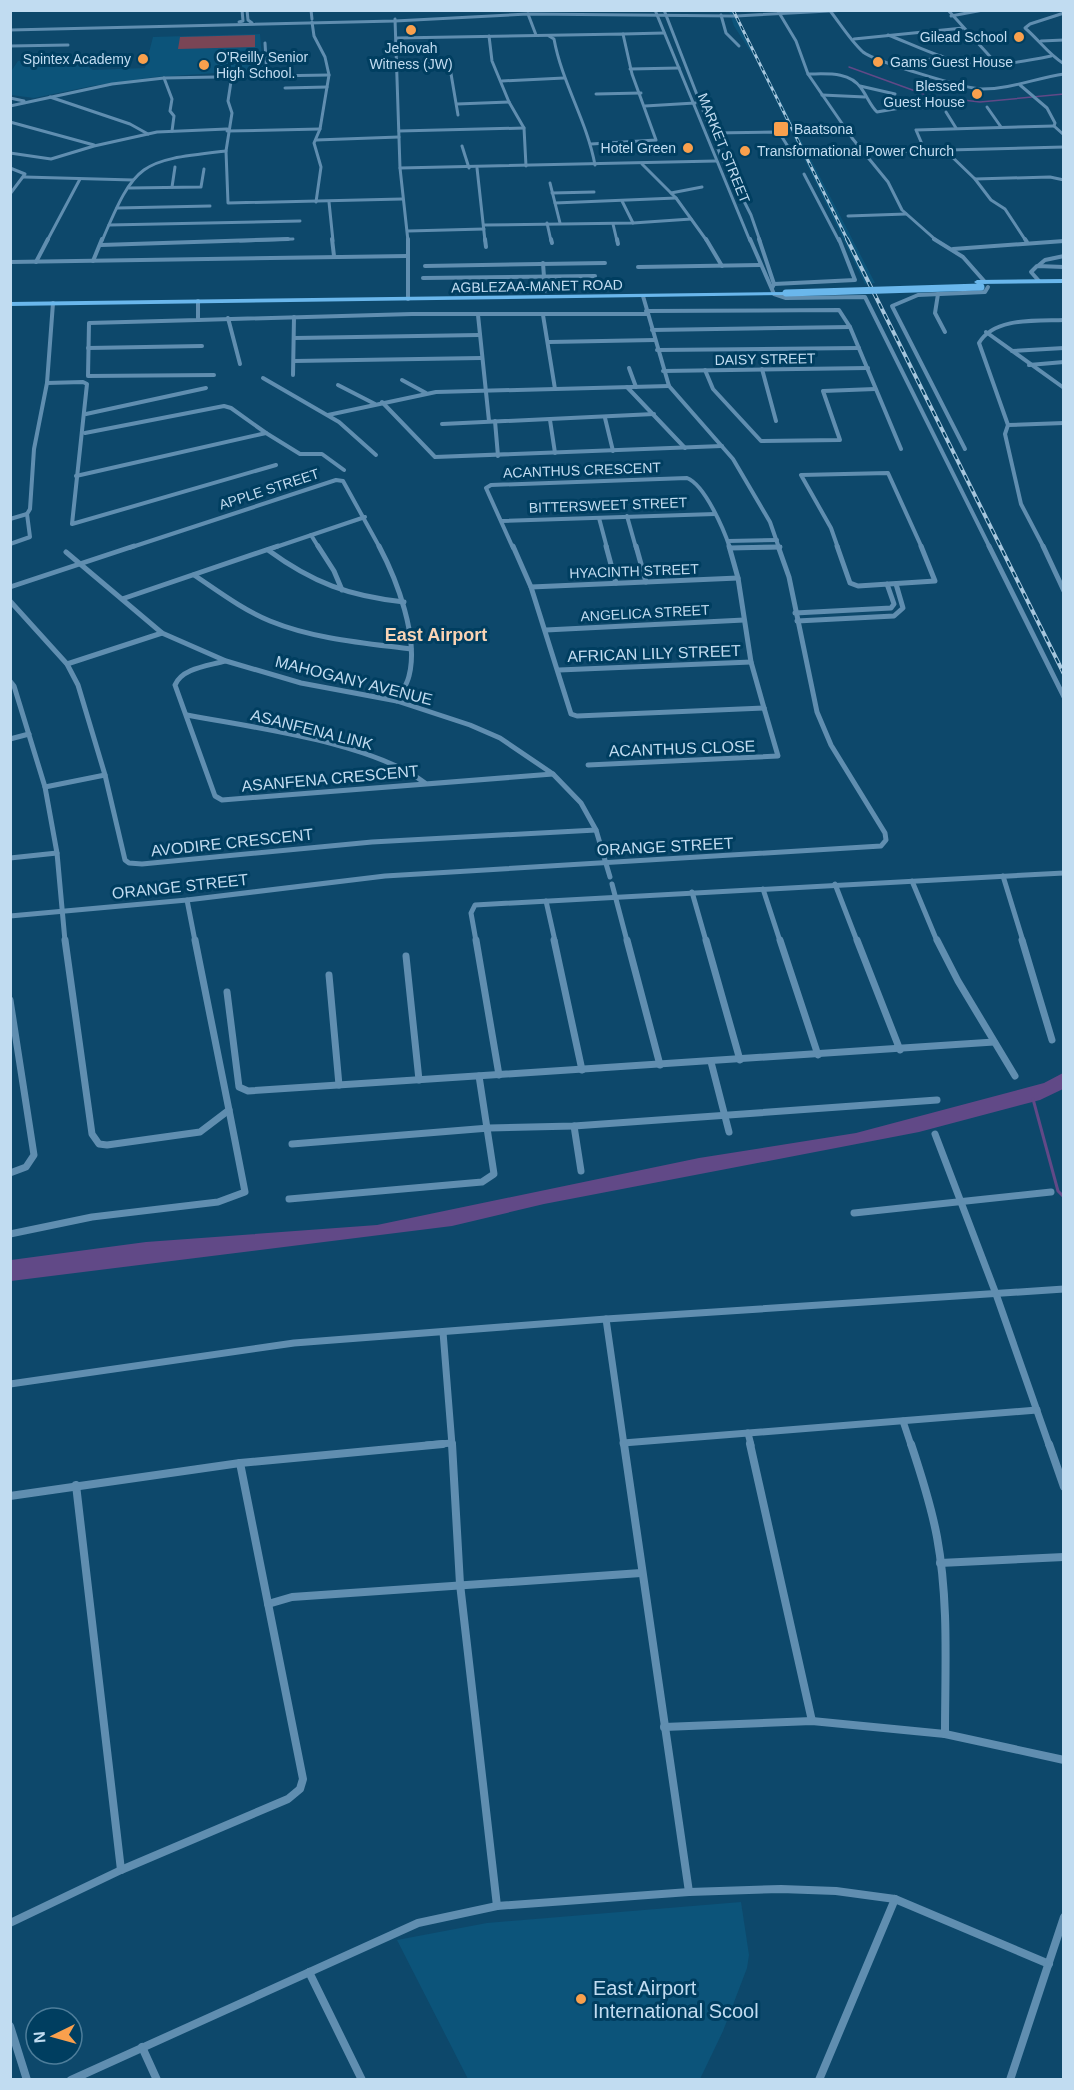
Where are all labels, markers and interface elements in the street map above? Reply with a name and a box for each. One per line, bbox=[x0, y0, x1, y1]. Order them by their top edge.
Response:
marker: Jehovah Witness (JW) bbox=[404, 23, 418, 37]
place label: Gilead School bbox=[920, 29, 1007, 45]
marker: Gilead School bbox=[1012, 30, 1026, 44]
place label: Jehovah Witness (JW) bbox=[369, 40, 453, 72]
place label: O'Reilly Senior High School. bbox=[216, 49, 308, 81]
place label: Spintex Academy bbox=[23, 51, 131, 67]
marker: Spintex Academy bbox=[136, 52, 150, 66]
place label: Gams Guest House bbox=[890, 54, 1013, 70]
marker: Gams Guest House bbox=[871, 55, 885, 69]
marker: O'Reilly Senior High School. bbox=[197, 58, 211, 72]
place label: Blessed Guest House bbox=[883, 78, 965, 110]
marker: Blessed Guest House bbox=[970, 87, 984, 101]
street label: MARKET STREET bbox=[695, 91, 754, 206]
marker: Baatsona bbox=[772, 120, 790, 138]
place label: Baatsona bbox=[794, 121, 853, 137]
place label: Hotel Green bbox=[601, 140, 676, 156]
marker: Hotel Green bbox=[681, 141, 695, 155]
place label: Transformational Power Church bbox=[757, 143, 954, 159]
marker: Transformational Power Church bbox=[738, 144, 752, 158]
street label: AGBLEZAA-MANET ROAD bbox=[451, 277, 623, 295]
street label: DAISY STREET bbox=[714, 350, 816, 368]
street label: ACANTHUS CRESCENT bbox=[503, 459, 662, 481]
street label: APPLE STREET bbox=[217, 465, 321, 513]
street label: BITTERSWEET STREET bbox=[529, 494, 688, 516]
street label: HYACINTH STREET bbox=[569, 561, 700, 581]
street label: ANGELICA STREET bbox=[580, 602, 710, 624]
district label: East Airport bbox=[385, 625, 487, 645]
street label: AFRICAN LILY STREET bbox=[567, 642, 741, 665]
street label: MAHOGANY AVENUE bbox=[274, 653, 434, 708]
street label: ASANFENA LINK bbox=[249, 706, 375, 753]
street label: ACANTHUS CLOSE bbox=[608, 737, 756, 760]
street label: ASANFENA CRESCENT bbox=[241, 762, 420, 795]
street label: AVODIRE CRESCENT bbox=[150, 825, 314, 859]
street label: ORANGE STREET bbox=[596, 834, 734, 859]
street label: ORANGE STREET bbox=[111, 871, 249, 902]
place label: East Airport International Scool bbox=[593, 1977, 759, 2022]
marker: East Airport International Scool bbox=[574, 1992, 588, 2006]
north arrow bbox=[24, 2006, 84, 2066]
text: N bbox=[31, 2031, 49, 2044]

